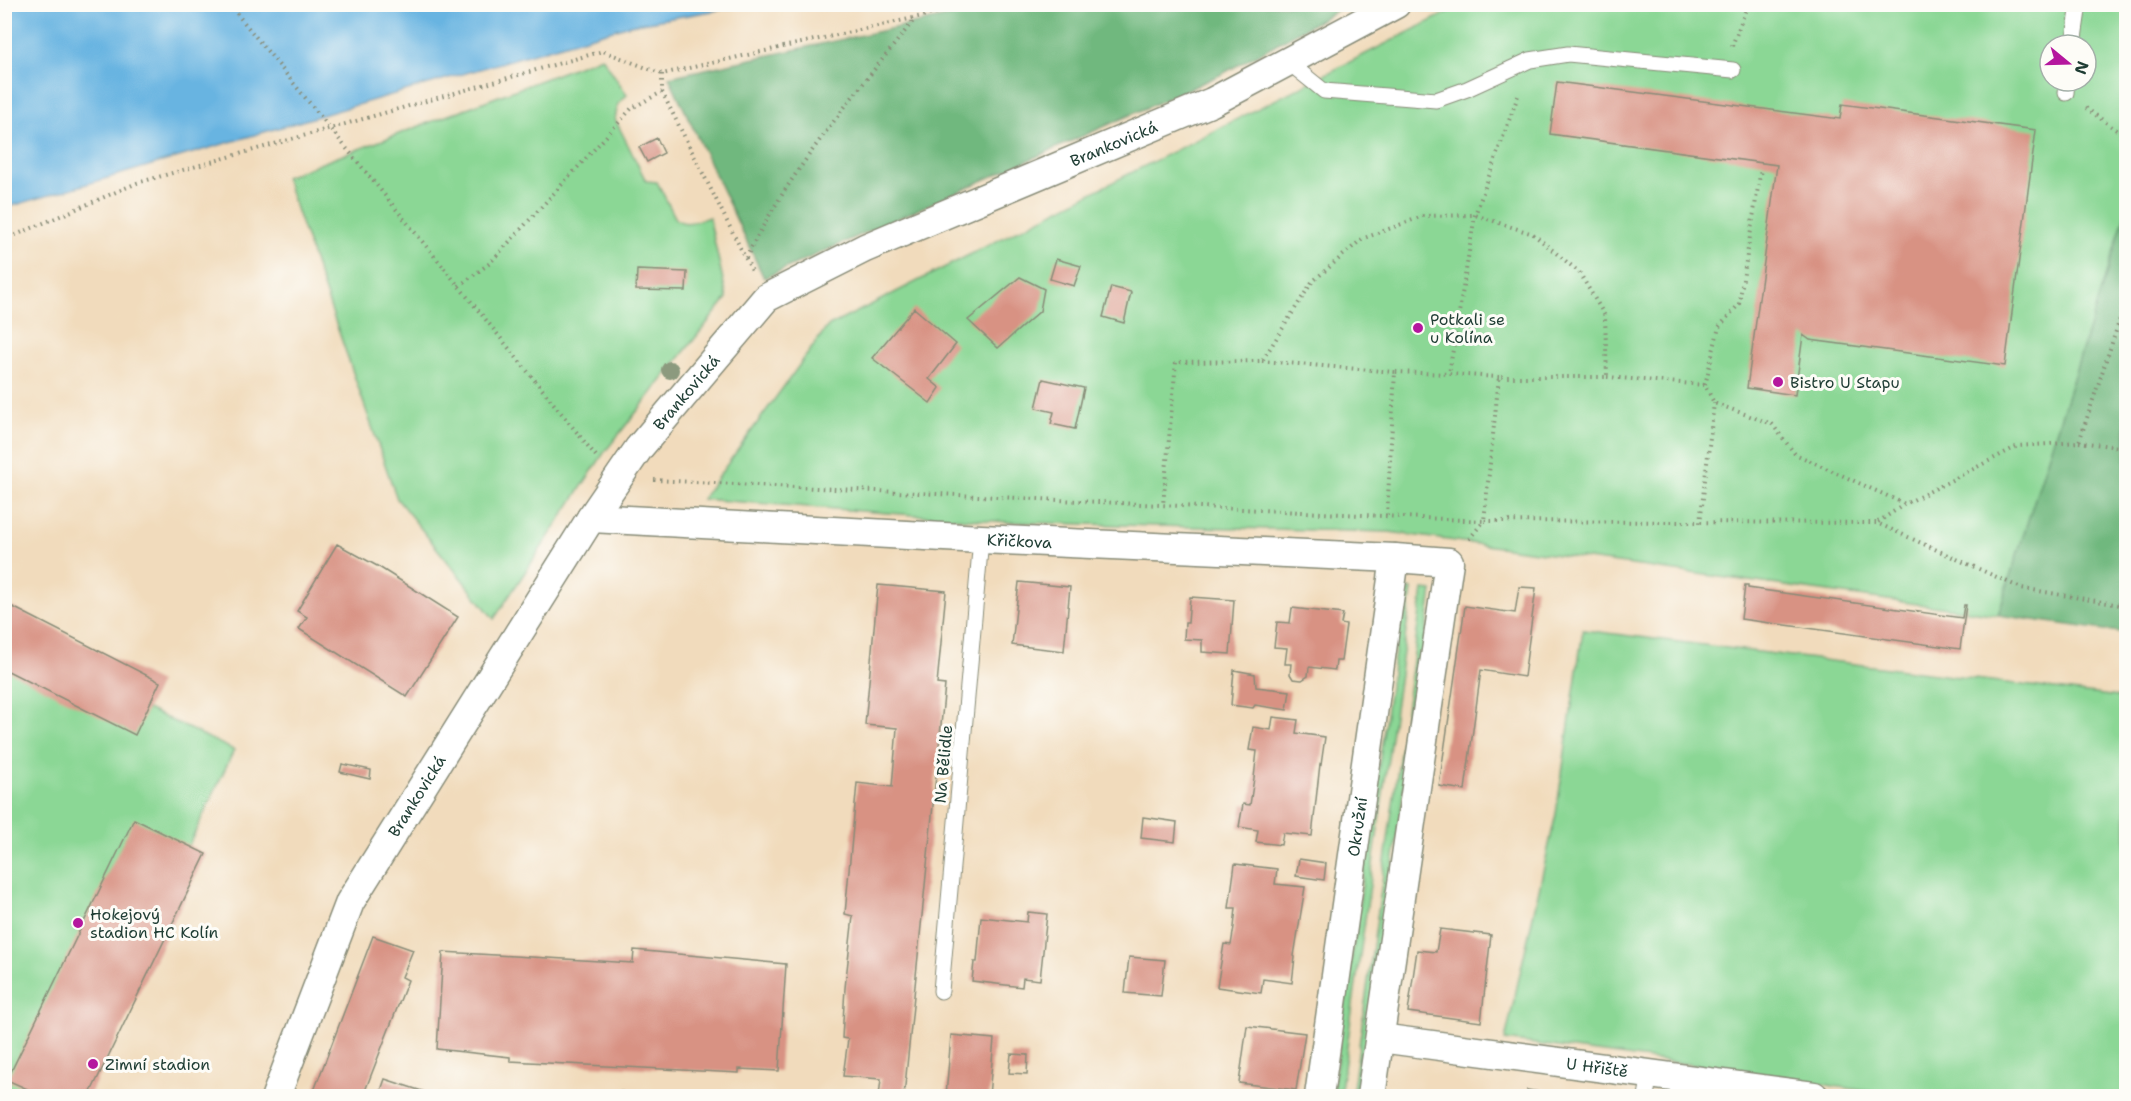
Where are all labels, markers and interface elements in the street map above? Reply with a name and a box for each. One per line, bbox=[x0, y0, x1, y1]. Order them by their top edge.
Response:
north arrow bbox=[2038, 33, 2098, 93]
text: N bbox=[2070, 58, 2094, 77]
street label: Brankovická bbox=[1067, 116, 1161, 172]
place label: Potkali se u Kolína bbox=[1430, 309, 1505, 348]
marker: Potkali se u Kolína bbox=[1411, 321, 1425, 335]
street label: Brankovická bbox=[649, 350, 725, 435]
place label: Bistro U Stapu bbox=[1790, 372, 1900, 393]
marker: Bistro U Stapu bbox=[1771, 375, 1785, 389]
street label: Křičkova bbox=[986, 529, 1052, 553]
street label: Na Bělidle bbox=[930, 724, 957, 804]
street label: Brankovická bbox=[384, 751, 451, 841]
street label: Okružní bbox=[1343, 795, 1372, 858]
place label: Hokejový stadion HC Kolín bbox=[90, 904, 219, 943]
marker: Hokejový stadion HC Kolín bbox=[71, 916, 85, 930]
street label: U Hřiště bbox=[1565, 1053, 1629, 1082]
place label: Zimní stadion bbox=[105, 1054, 210, 1075]
marker: Zimní stadion bbox=[86, 1057, 100, 1071]

